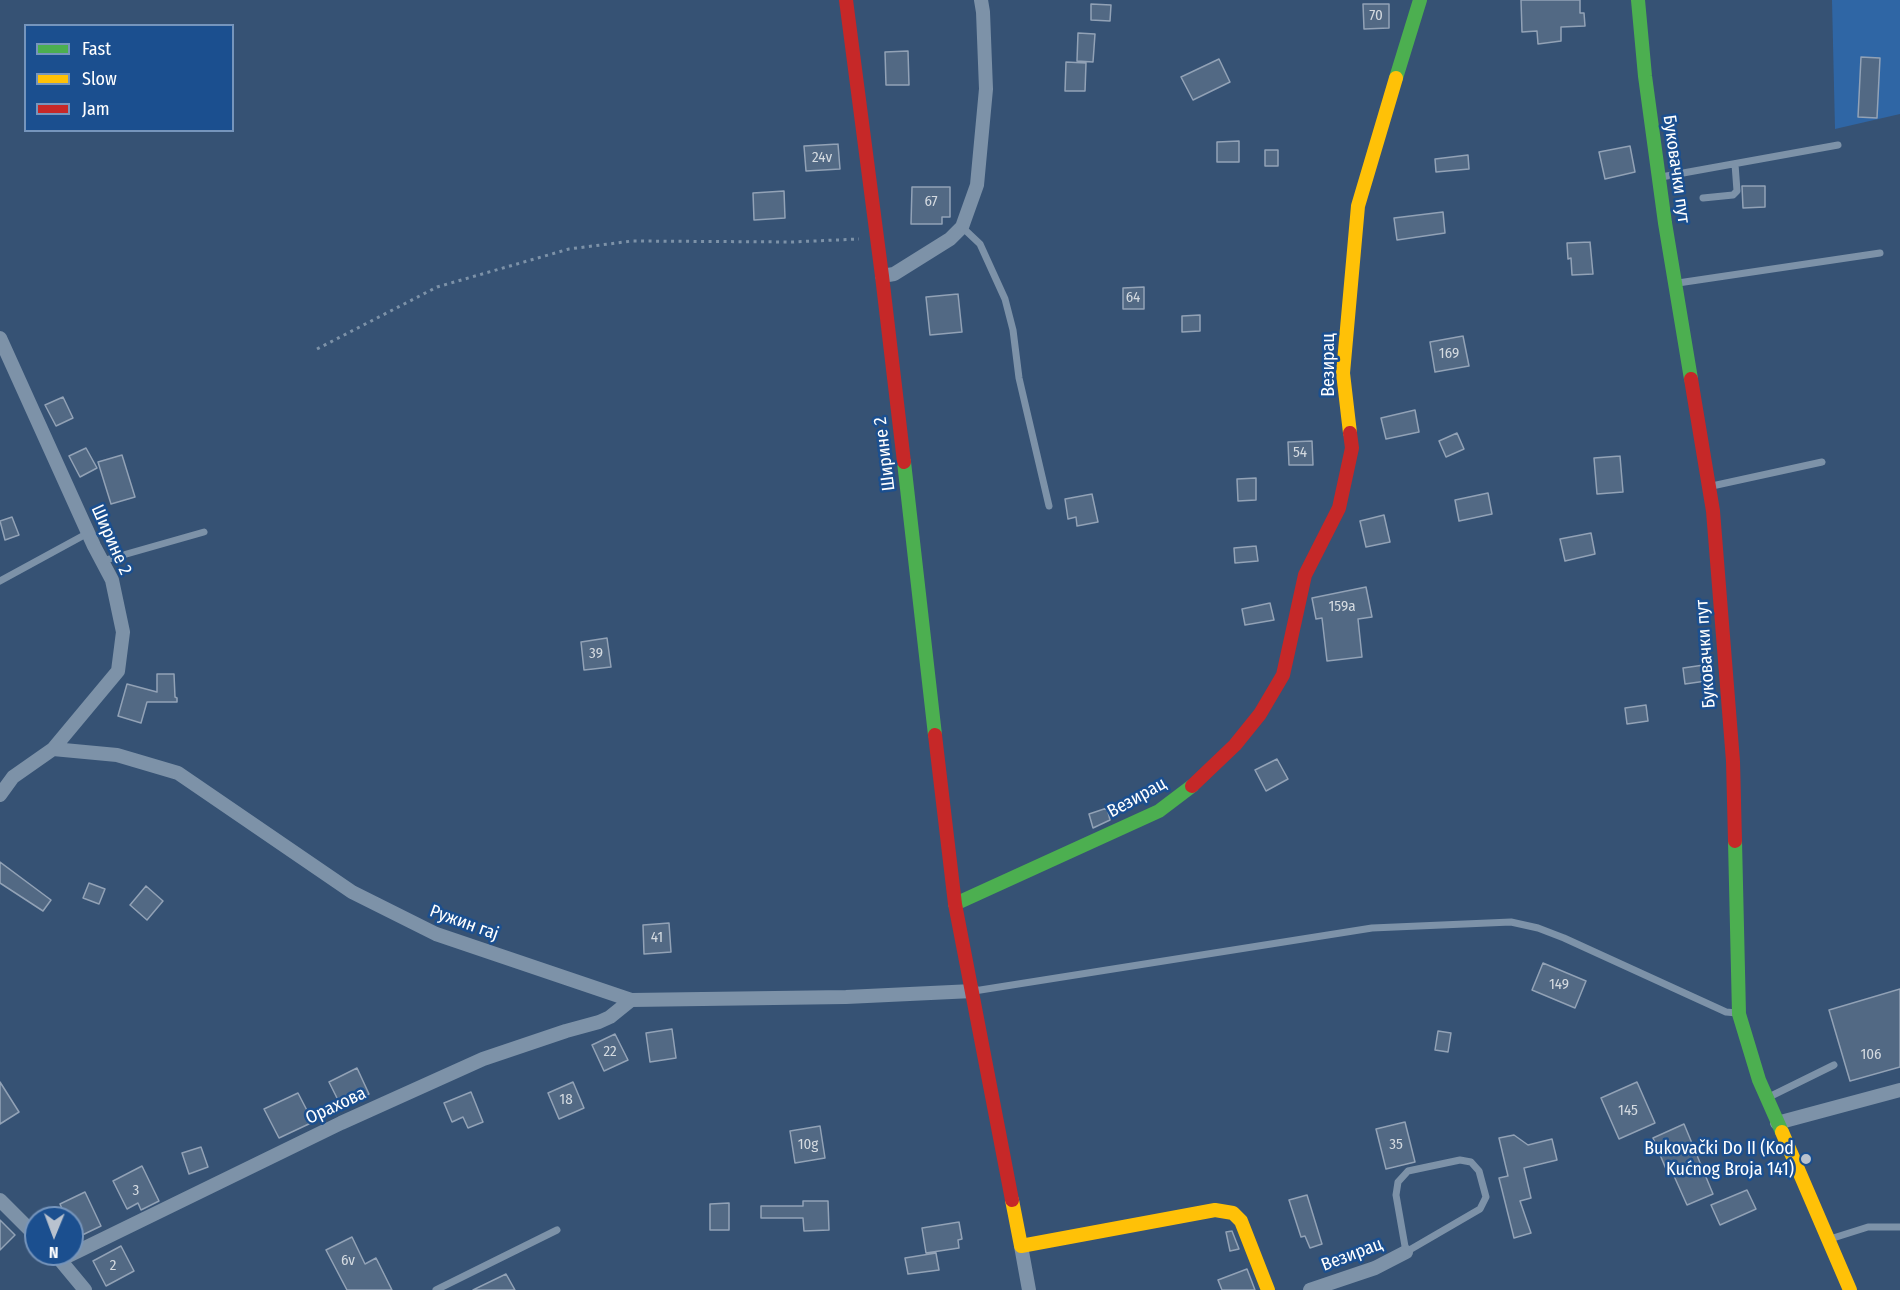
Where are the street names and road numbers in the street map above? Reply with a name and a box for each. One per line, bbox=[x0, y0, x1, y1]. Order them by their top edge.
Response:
street label: Буковачки пут bbox=[1658, 114, 1694, 224]
street label: Везирац bbox=[1318, 333, 1340, 397]
street label: Ширине 2 bbox=[870, 416, 900, 492]
street label: Ширине 2 bbox=[86, 502, 136, 578]
street label: Буковачки пут bbox=[1691, 599, 1721, 709]
street label: Везирац bbox=[1104, 773, 1170, 823]
street label: Ружин гај bbox=[427, 901, 501, 945]
street label: Орахова bbox=[302, 1083, 370, 1129]
street label: Везирац bbox=[1318, 1234, 1386, 1276]

